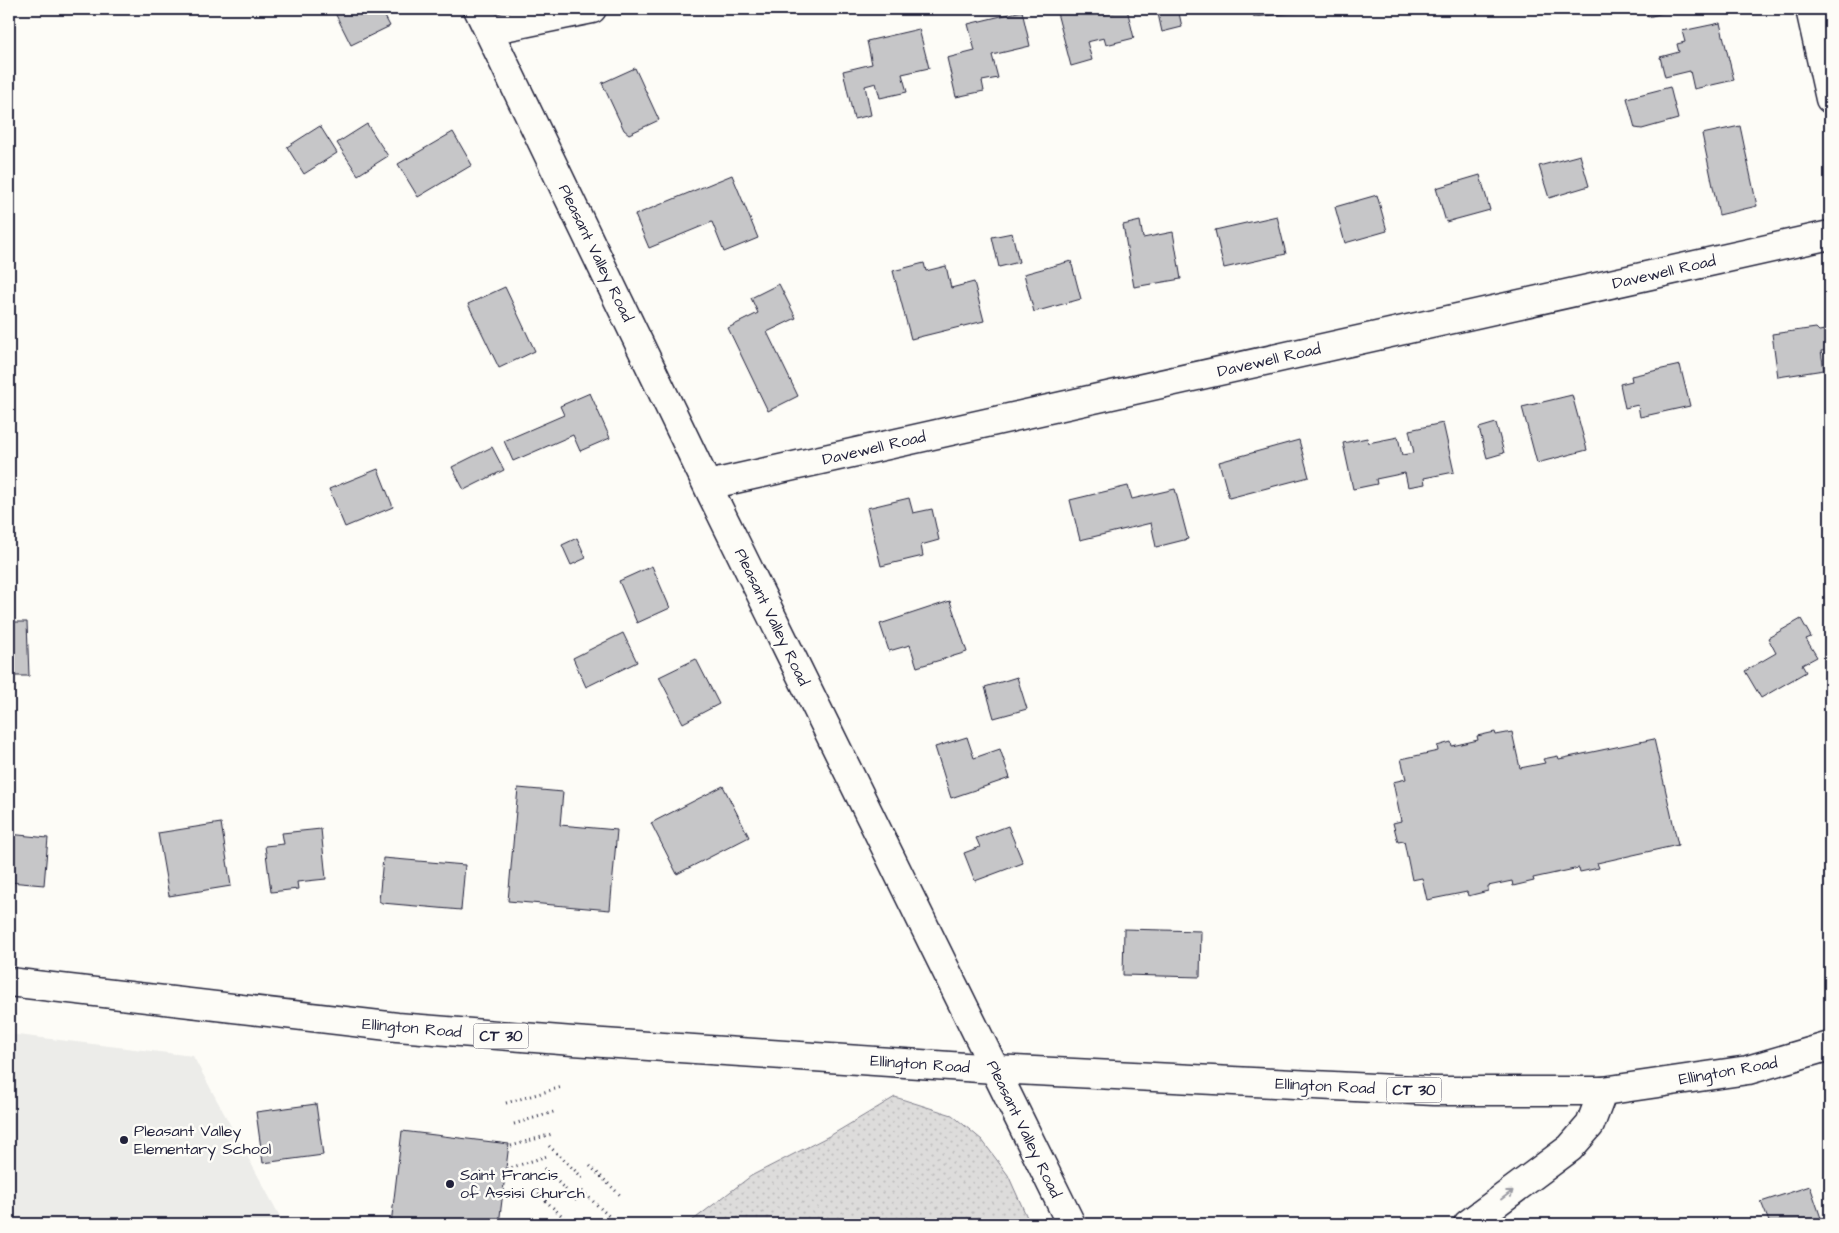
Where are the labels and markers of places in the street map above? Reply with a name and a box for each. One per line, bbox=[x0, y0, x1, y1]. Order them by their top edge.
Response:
place label: Pleasant Valley Elementary School bbox=[134, 1120, 271, 1161]
marker: Pleasant Valley Elementary School bbox=[118, 1134, 130, 1146]
place label: Saint Francis of Assisi Church bbox=[460, 1164, 585, 1204]
marker: Saint Francis of Assisi Church bbox=[444, 1178, 456, 1190]

